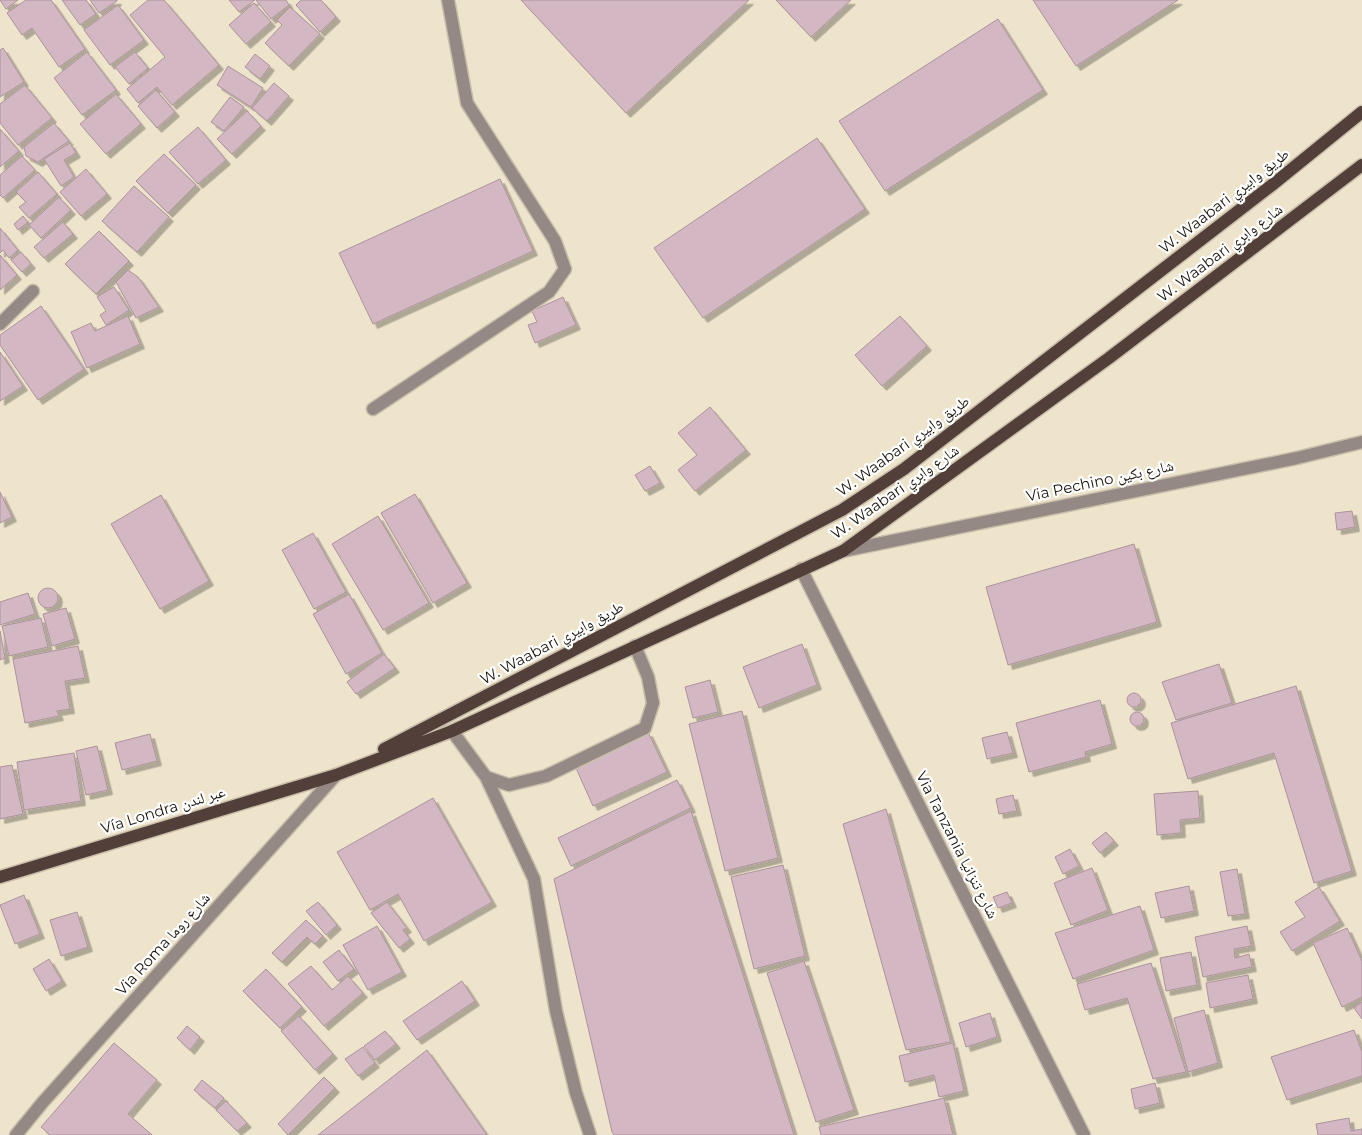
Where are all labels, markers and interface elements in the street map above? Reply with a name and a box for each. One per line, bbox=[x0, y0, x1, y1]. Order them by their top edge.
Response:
street label: W. Waabari طريق وابيري bbox=[1155, 144, 1294, 259]
street label: W. Waabari شارع وابري bbox=[1153, 199, 1288, 308]
street label: W. Waabari طريق وابيري bbox=[833, 391, 975, 502]
street label: W. Waabari شارع وابري bbox=[827, 440, 964, 545]
street label: Via Pechino شارع بكين bbox=[1024, 456, 1176, 506]
street label: W. Waabari طريق وابيري bbox=[477, 597, 628, 691]
street label: Via Tanzania شارع تنزانيا bbox=[911, 768, 1003, 922]
street label: Vía Londra عبر لندن bbox=[98, 781, 228, 838]
street label: Via Roma شارع روما bbox=[111, 888, 215, 1000]

